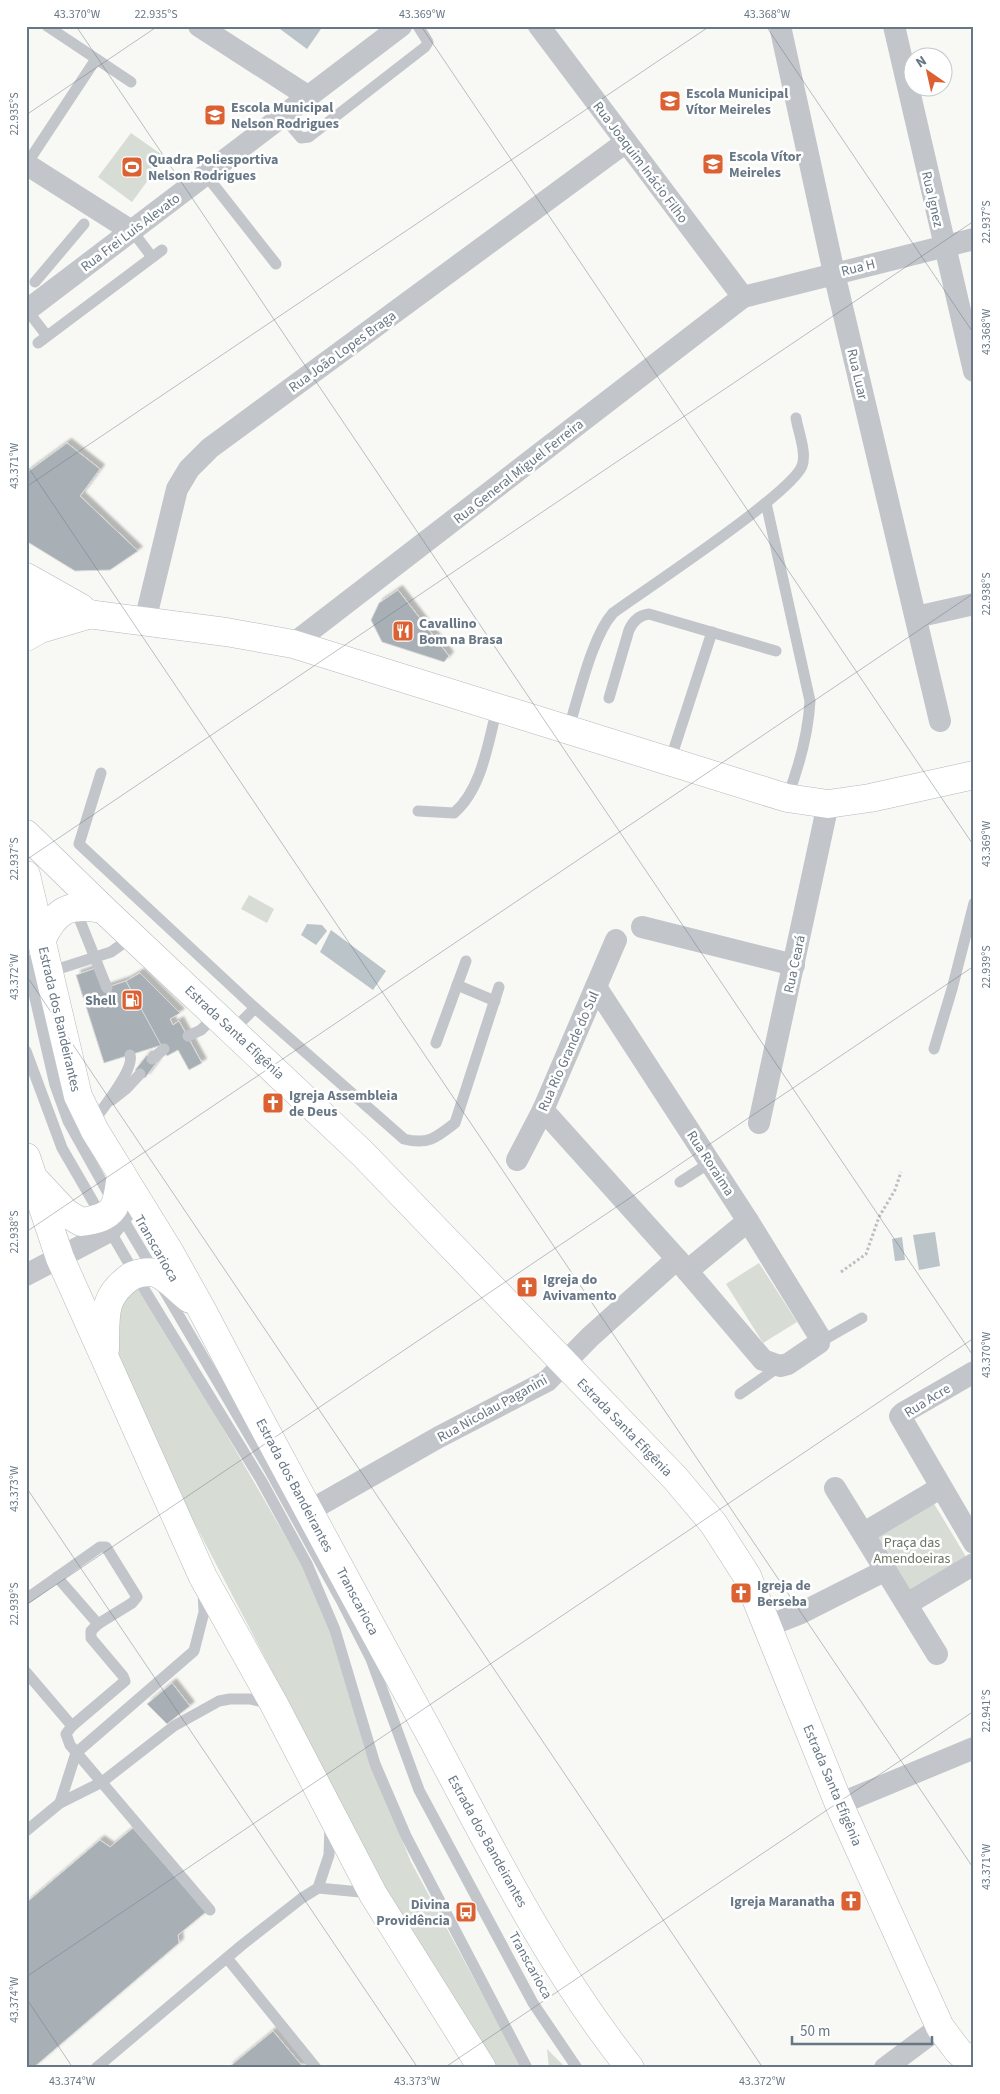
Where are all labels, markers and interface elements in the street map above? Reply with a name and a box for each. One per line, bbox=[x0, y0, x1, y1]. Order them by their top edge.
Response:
text: 43.370°W bbox=[54, 6, 101, 23]
text: 22.935°S bbox=[134, 6, 178, 23]
text: 43.369°W bbox=[399, 6, 446, 23]
text: 43.368°W bbox=[744, 6, 791, 23]
north arrow bbox=[902, 48, 952, 98]
text: N bbox=[912, 51, 931, 73]
place label: Escola Municipal Vítor Meireles bbox=[685, 84, 788, 120]
school or university icon: Escola Municipal Vítor Meireles bbox=[658, 89, 682, 113]
text: 22.935°S bbox=[6, 92, 23, 136]
place label: Escola Municipal Nelson Rodrigues bbox=[231, 98, 339, 134]
street label: Rua Joaquim Inácio Filho bbox=[588, 98, 693, 228]
school or university icon: Escola Municipal Nelson Rodrigues bbox=[203, 103, 227, 127]
place label: Escola Vítor Meireles bbox=[729, 147, 802, 183]
place label: Quadra Poliesportiva Nelson Rodrigues bbox=[148, 150, 278, 186]
school or university icon: Escola Vítor Meireles bbox=[701, 152, 725, 176]
sports icon: Quadra Poliesportiva Nelson Rodrigues bbox=[120, 155, 144, 179]
street label: Rua Ignez bbox=[916, 169, 948, 229]
street label: Rua Frei Luis Alevato bbox=[77, 189, 184, 277]
text: 22.937°S bbox=[978, 200, 995, 244]
street label: Rua H bbox=[839, 254, 877, 282]
street label: Rua João Lopes Braga bbox=[285, 306, 400, 398]
text: 43.368°W bbox=[978, 308, 995, 355]
street label: Rua Luar bbox=[841, 347, 873, 402]
street label: Rua General Miguel Ferreira bbox=[449, 415, 588, 529]
text: 43.371°W bbox=[6, 442, 23, 489]
text: 22.938°S bbox=[978, 572, 995, 616]
place label: Cavallino Bom na Brasa bbox=[419, 614, 503, 650]
restaurant icon: Cavallino Bom na Brasa bbox=[391, 619, 415, 643]
text: 43.369°W bbox=[978, 820, 995, 867]
text: 22.937°S bbox=[6, 837, 23, 881]
street label: Rua Ceará bbox=[779, 933, 811, 995]
street label: Estrada dos Bandeirantes bbox=[33, 945, 86, 1094]
text: 22.939°S bbox=[978, 945, 995, 989]
text: 43.372°W bbox=[6, 953, 23, 1000]
street label: Estrada Santa Efigênia bbox=[180, 981, 289, 1084]
fuel station icon: Shell bbox=[120, 988, 144, 1012]
street label: Rua Rio Grande do Sul bbox=[533, 988, 605, 1115]
place label: Shell bbox=[85, 991, 116, 1011]
place label: Igreja Assembleia de Deus bbox=[289, 1086, 398, 1122]
church icon: Igreja Assembleia de Deus bbox=[261, 1091, 285, 1115]
street label: Rua Roraima bbox=[681, 1127, 739, 1200]
text: 22.938°S bbox=[6, 1210, 23, 1254]
street label: Transcarioca bbox=[129, 1211, 183, 1286]
place label: Igreja do Avivamento bbox=[542, 1270, 617, 1306]
church icon: Igreja do Avivamento bbox=[515, 1275, 539, 1299]
text: 43.370°W bbox=[978, 1331, 995, 1378]
street label: Rua Nicolau Paganini bbox=[434, 1370, 551, 1447]
street label: Estrada Santa Efigênia bbox=[572, 1374, 677, 1481]
street label: Rua Acre bbox=[901, 1379, 955, 1423]
street label: Estrada dos Bandeirantes bbox=[250, 1415, 338, 1556]
text: 43.373°W bbox=[6, 1465, 23, 1512]
park label: Praça das Amendoeiras bbox=[873, 1533, 951, 1569]
street label: Transcarioca bbox=[331, 1564, 383, 1639]
place label: Igreja de Berseba bbox=[757, 1576, 811, 1612]
church icon: Igreja de Berseba bbox=[729, 1581, 753, 1605]
text: 22.939°S bbox=[6, 1582, 23, 1626]
text: 22.941°S bbox=[978, 1689, 995, 1733]
street label: Estrada Santa Efigênia bbox=[797, 1722, 867, 1849]
street label: Estrada dos Bandeirantes bbox=[442, 1772, 532, 1911]
text: 43.371°W bbox=[978, 1843, 995, 1890]
church icon: Igreja Maranatha bbox=[839, 1889, 863, 1913]
place label: Igreja Maranatha bbox=[730, 1892, 835, 1912]
place label: Divina Providência bbox=[376, 1895, 450, 1931]
bus stop icon: Divina Providência bbox=[454, 1900, 478, 1924]
street label: Transcarioca bbox=[503, 1928, 557, 2003]
text: 43.374°W bbox=[6, 1976, 23, 2023]
scale bar bbox=[792, 2014, 932, 2046]
text: 50 m bbox=[800, 2021, 830, 2042]
text: 43.374°W bbox=[49, 2073, 96, 2090]
text: 43.373°W bbox=[394, 2073, 441, 2090]
text: 43.372°W bbox=[739, 2073, 786, 2090]

